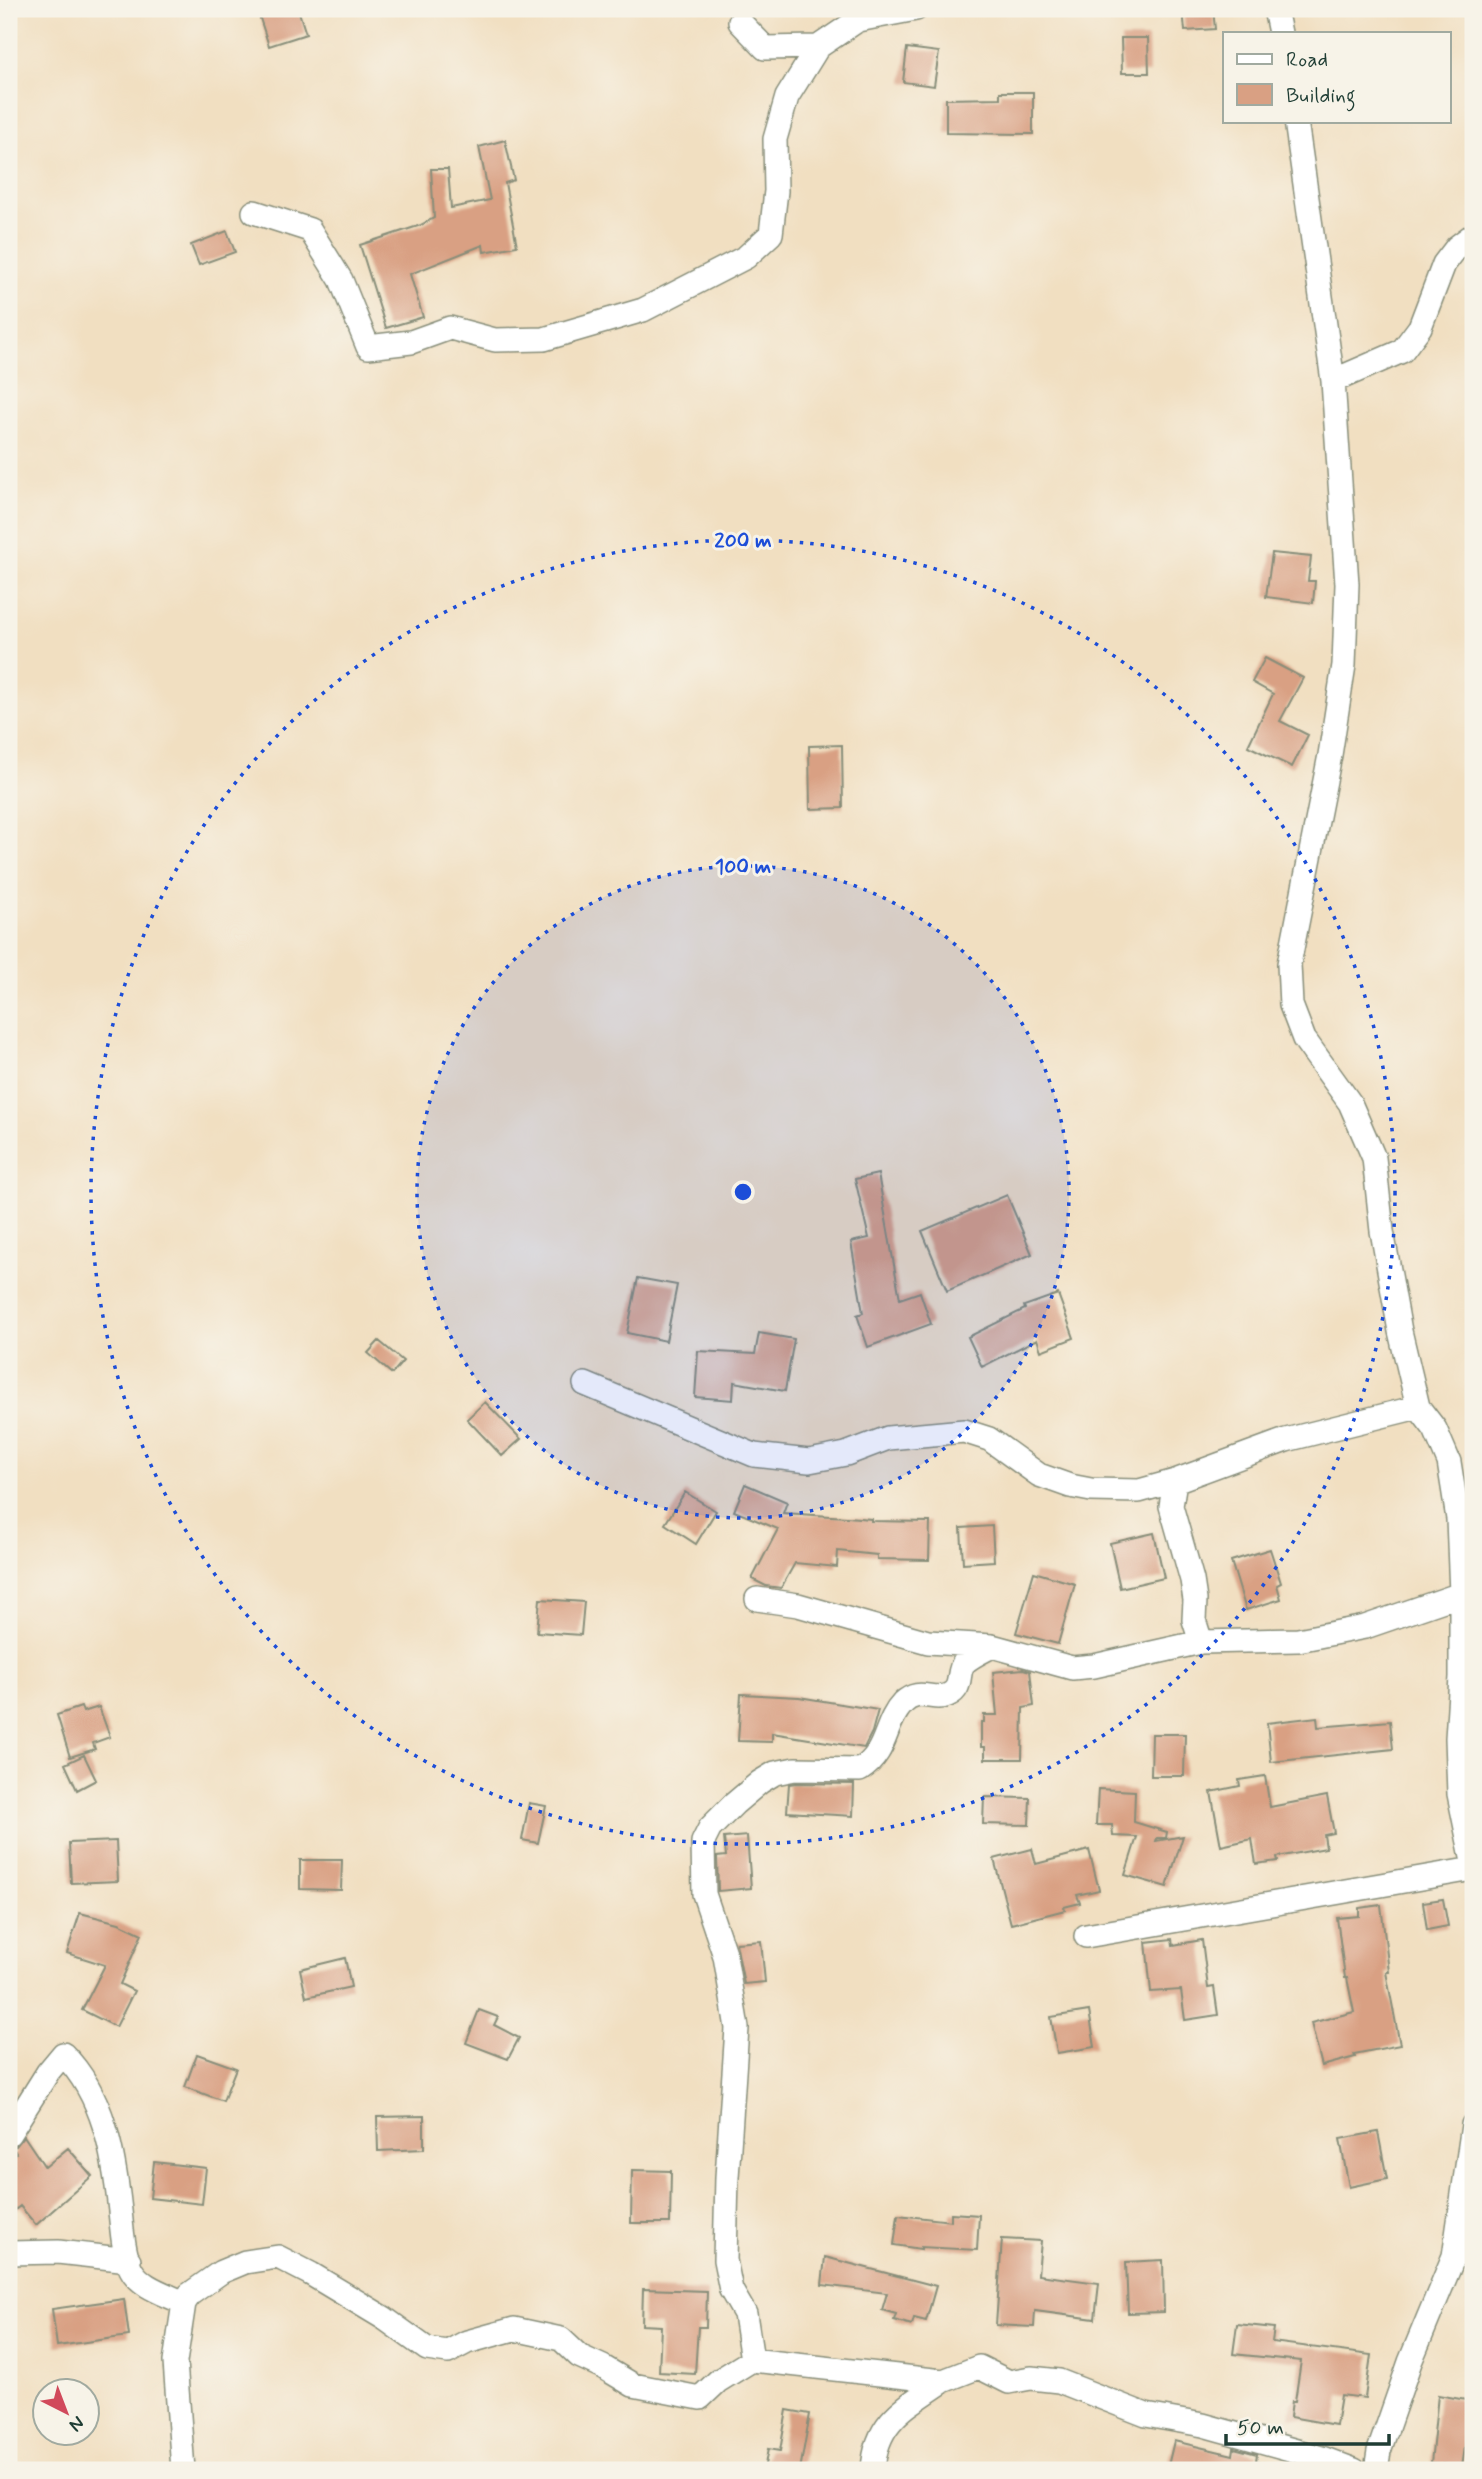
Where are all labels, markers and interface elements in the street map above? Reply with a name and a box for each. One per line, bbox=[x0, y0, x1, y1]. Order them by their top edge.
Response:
legend bbox=[1223, 32, 1450, 122]
text: Road bbox=[1286, 46, 1328, 74]
text: Building bbox=[1286, 82, 1356, 112]
text: 200 m bbox=[714, 527, 772, 555]
text: 100 m bbox=[715, 853, 771, 881]
centre of rings bbox=[731, 1180, 755, 1204]
north arrow bbox=[32, 2378, 102, 2448]
scale bar bbox=[1226, 2402, 1389, 2446]
text: N bbox=[63, 2410, 89, 2437]
text: 50 m bbox=[1237, 2414, 1284, 2442]

